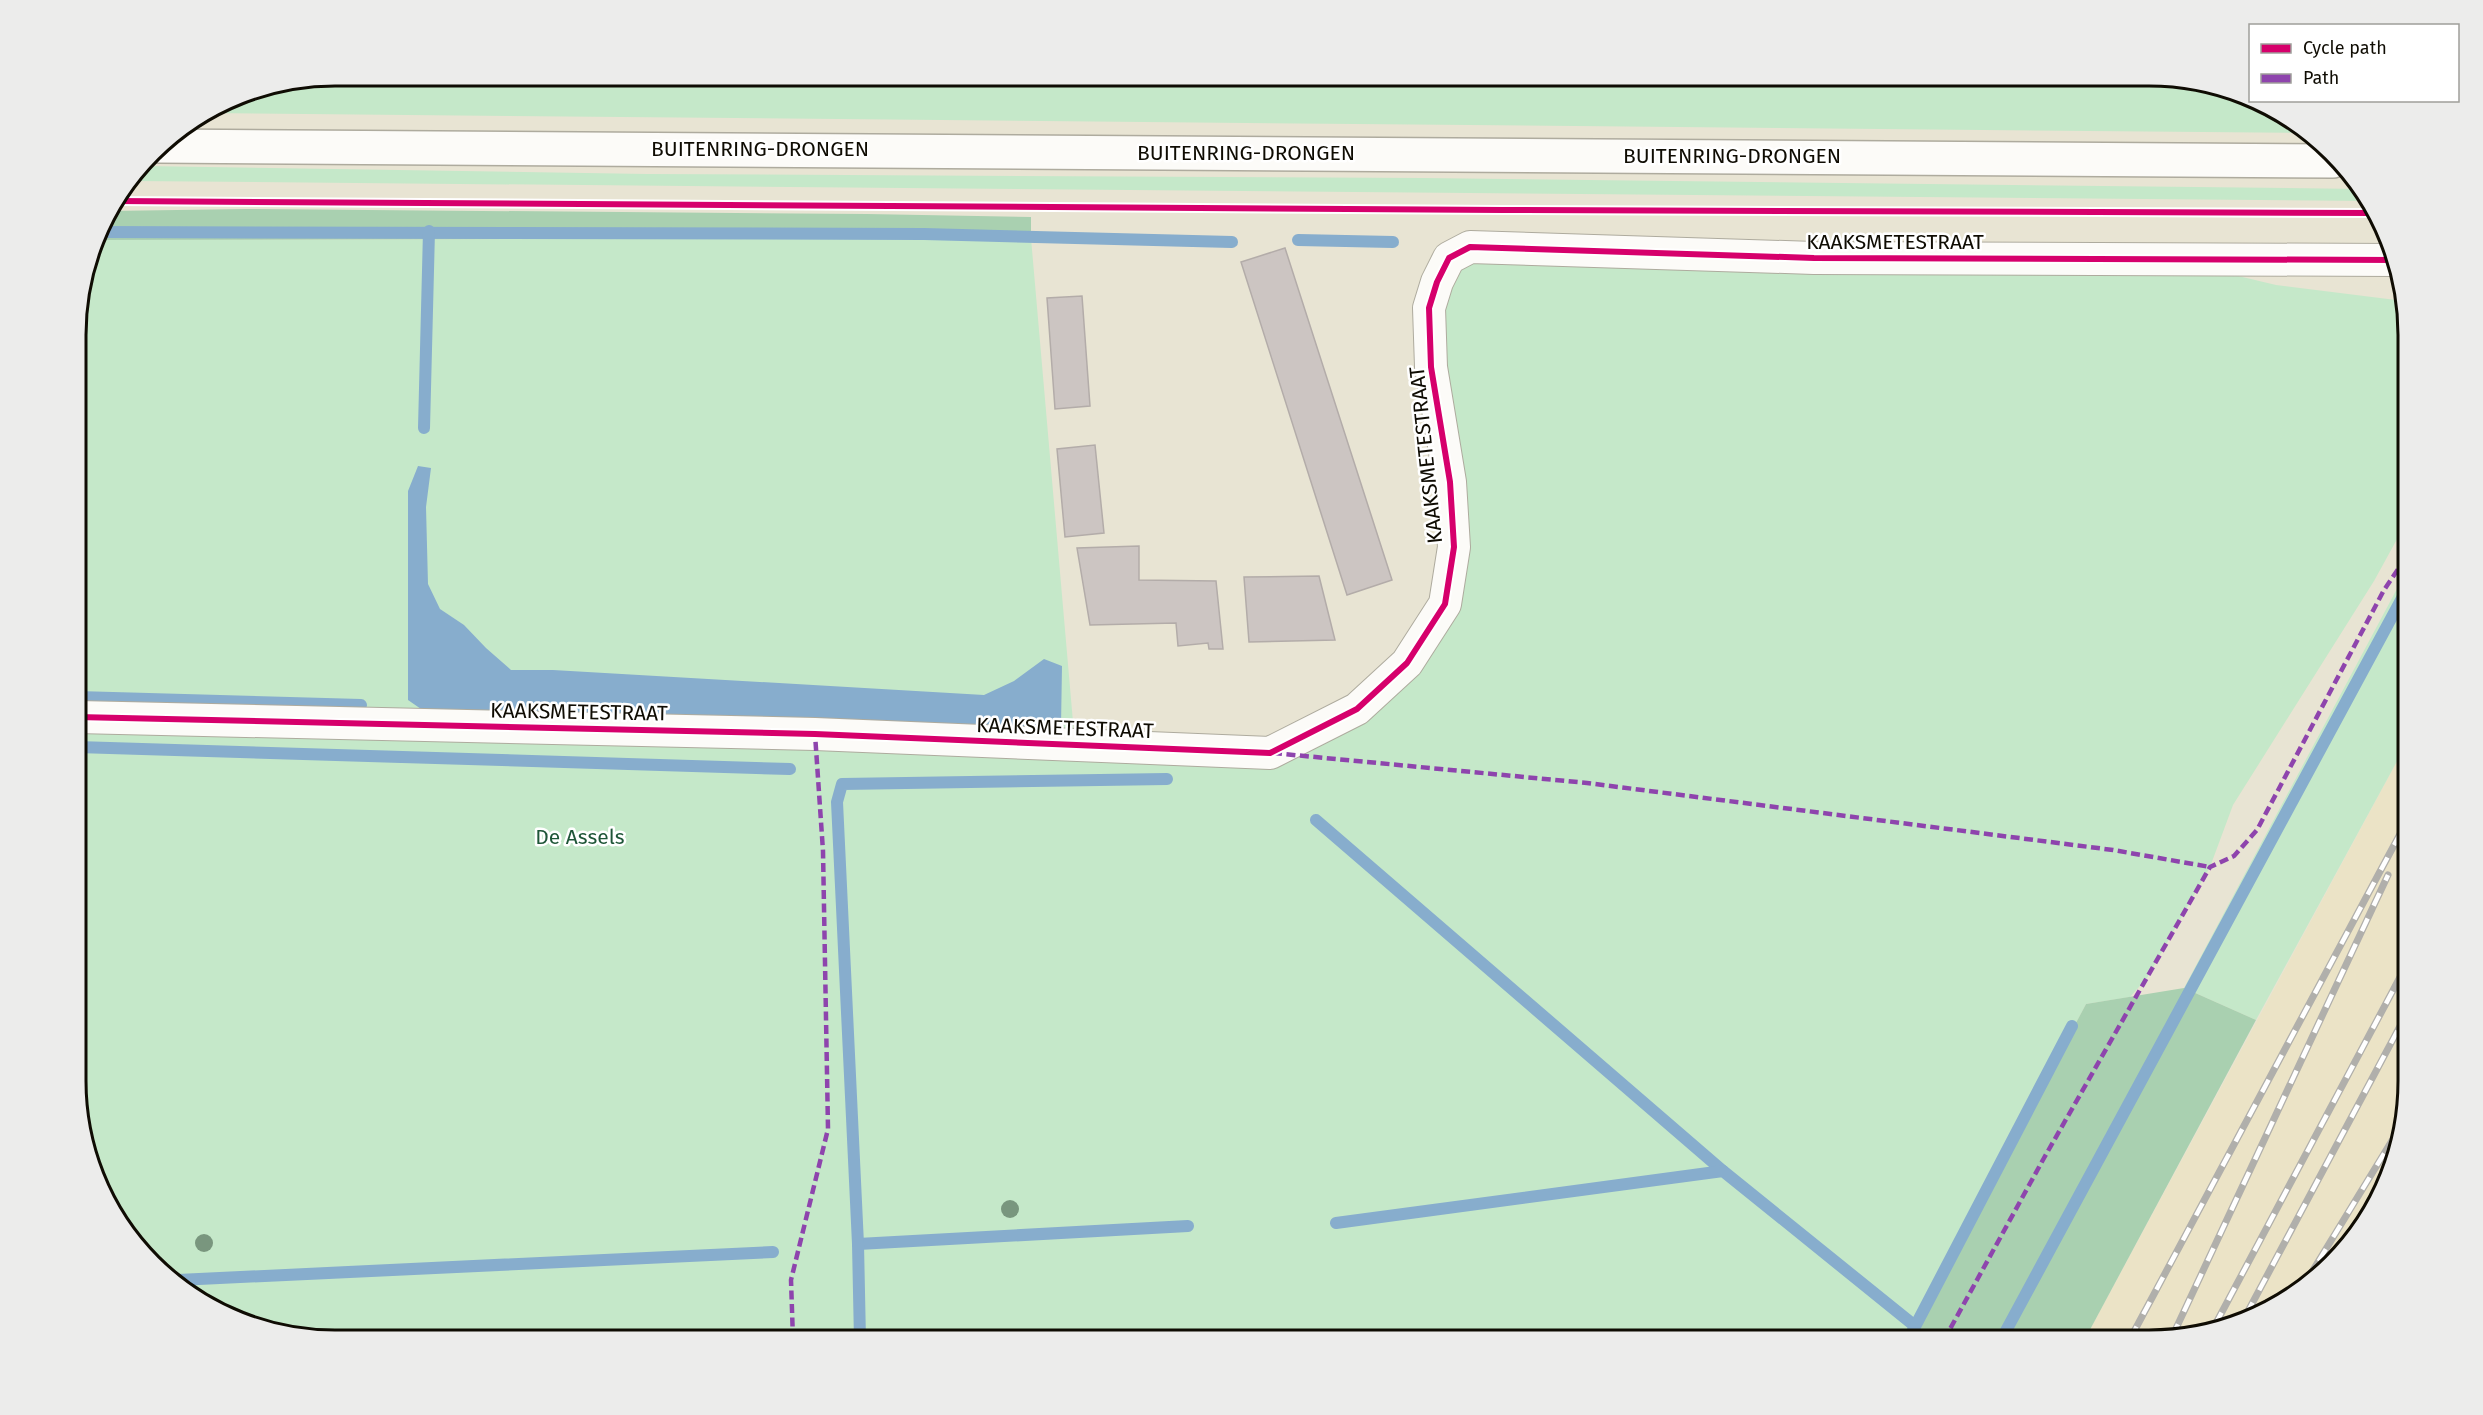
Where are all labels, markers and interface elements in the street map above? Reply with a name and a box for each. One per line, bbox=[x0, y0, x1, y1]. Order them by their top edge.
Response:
legend bbox=[2249, 24, 2459, 102]
text: Cycle path bbox=[2303, 37, 2387, 59]
text: Path bbox=[2303, 67, 2339, 89]
street label: BUITENRING-DRONGEN bbox=[651, 136, 869, 162]
street label: BUITENRING-DRONGEN bbox=[1137, 140, 1355, 166]
street label: BUITENRING-DRONGEN bbox=[1623, 143, 1841, 169]
street label: KAAKSMETESTRAAT bbox=[1806, 229, 1984, 255]
street label: KAAKSMETESTRAAT bbox=[1404, 365, 1448, 545]
street label: KAAKSMETESTRAAT bbox=[490, 697, 668, 727]
street label: KAAKSMETESTRAAT bbox=[976, 712, 1154, 744]
park label: De Assels bbox=[535, 824, 625, 850]

